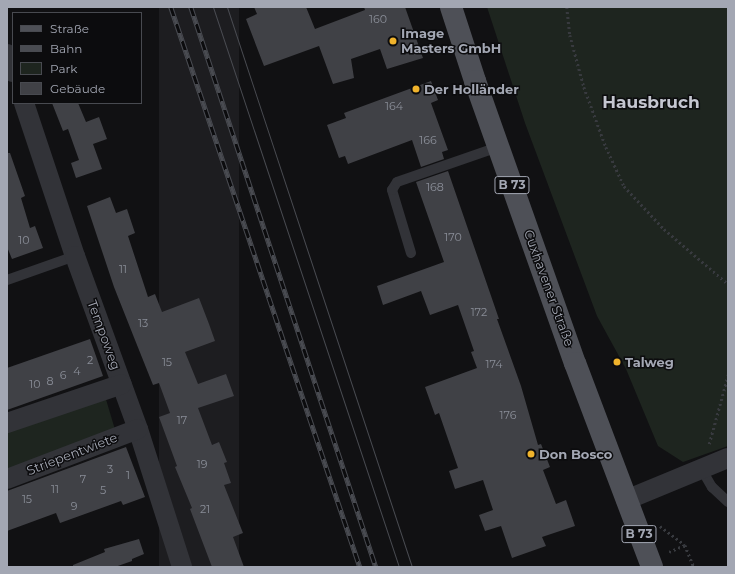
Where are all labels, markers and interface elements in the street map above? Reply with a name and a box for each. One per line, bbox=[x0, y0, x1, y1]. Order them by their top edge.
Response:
legend bbox=[12, 12, 142, 104]
house number: 160 bbox=[369, 12, 387, 26]
text: Straße bbox=[50, 21, 89, 36]
place label: Image Masters GmbH bbox=[401, 26, 501, 57]
marker: Image Masters GmbH bbox=[388, 36, 398, 46]
text: Bahn bbox=[50, 41, 82, 56]
text: Park bbox=[50, 61, 77, 76]
text: Gebäude bbox=[50, 81, 105, 96]
place label: Der Holländer bbox=[424, 81, 519, 97]
marker: Der Holländer bbox=[411, 84, 421, 94]
district label: Hausbruch bbox=[602, 93, 700, 113]
house number: 164 bbox=[385, 99, 403, 113]
house number: 166 bbox=[419, 133, 437, 147]
road number: B 73 bbox=[494, 175, 530, 195]
house number: 168 bbox=[426, 180, 444, 194]
street label: Cuxhavener Straße bbox=[521, 227, 577, 349]
house number: 170 bbox=[444, 230, 462, 244]
house number: 10 bbox=[18, 233, 30, 247]
house number: 11 bbox=[119, 262, 127, 276]
street label: Tempoweg bbox=[84, 298, 124, 372]
house number: 172 bbox=[471, 305, 487, 319]
house number: 13 bbox=[138, 316, 148, 330]
house number: 2 bbox=[87, 353, 93, 367]
place label: Talweg bbox=[625, 354, 674, 370]
house number: 15 bbox=[162, 355, 172, 369]
house number: 174 bbox=[485, 357, 503, 371]
marker: Talweg bbox=[612, 357, 622, 367]
house number: 4 bbox=[73, 364, 81, 378]
house number: 6 bbox=[60, 368, 66, 382]
house number: 8 bbox=[46, 374, 54, 388]
house number: 10 bbox=[29, 377, 41, 391]
house number: 176 bbox=[500, 408, 516, 422]
house number: 17 bbox=[177, 413, 187, 427]
street label: Striepentwiete bbox=[24, 430, 120, 478]
place label: Don Bosco bbox=[539, 446, 612, 462]
marker: Don Bosco bbox=[526, 449, 536, 459]
house number: 19 bbox=[197, 457, 207, 471]
house number: 3 bbox=[107, 462, 113, 476]
house number: 1 bbox=[126, 468, 130, 482]
house number: 7 bbox=[80, 472, 86, 486]
house number: 11 bbox=[51, 482, 59, 496]
house number: 5 bbox=[100, 483, 106, 497]
house number: 15 bbox=[22, 492, 32, 506]
house number: 9 bbox=[71, 499, 77, 513]
house number: 21 bbox=[200, 502, 210, 516]
road number: B 73 bbox=[621, 524, 657, 544]

